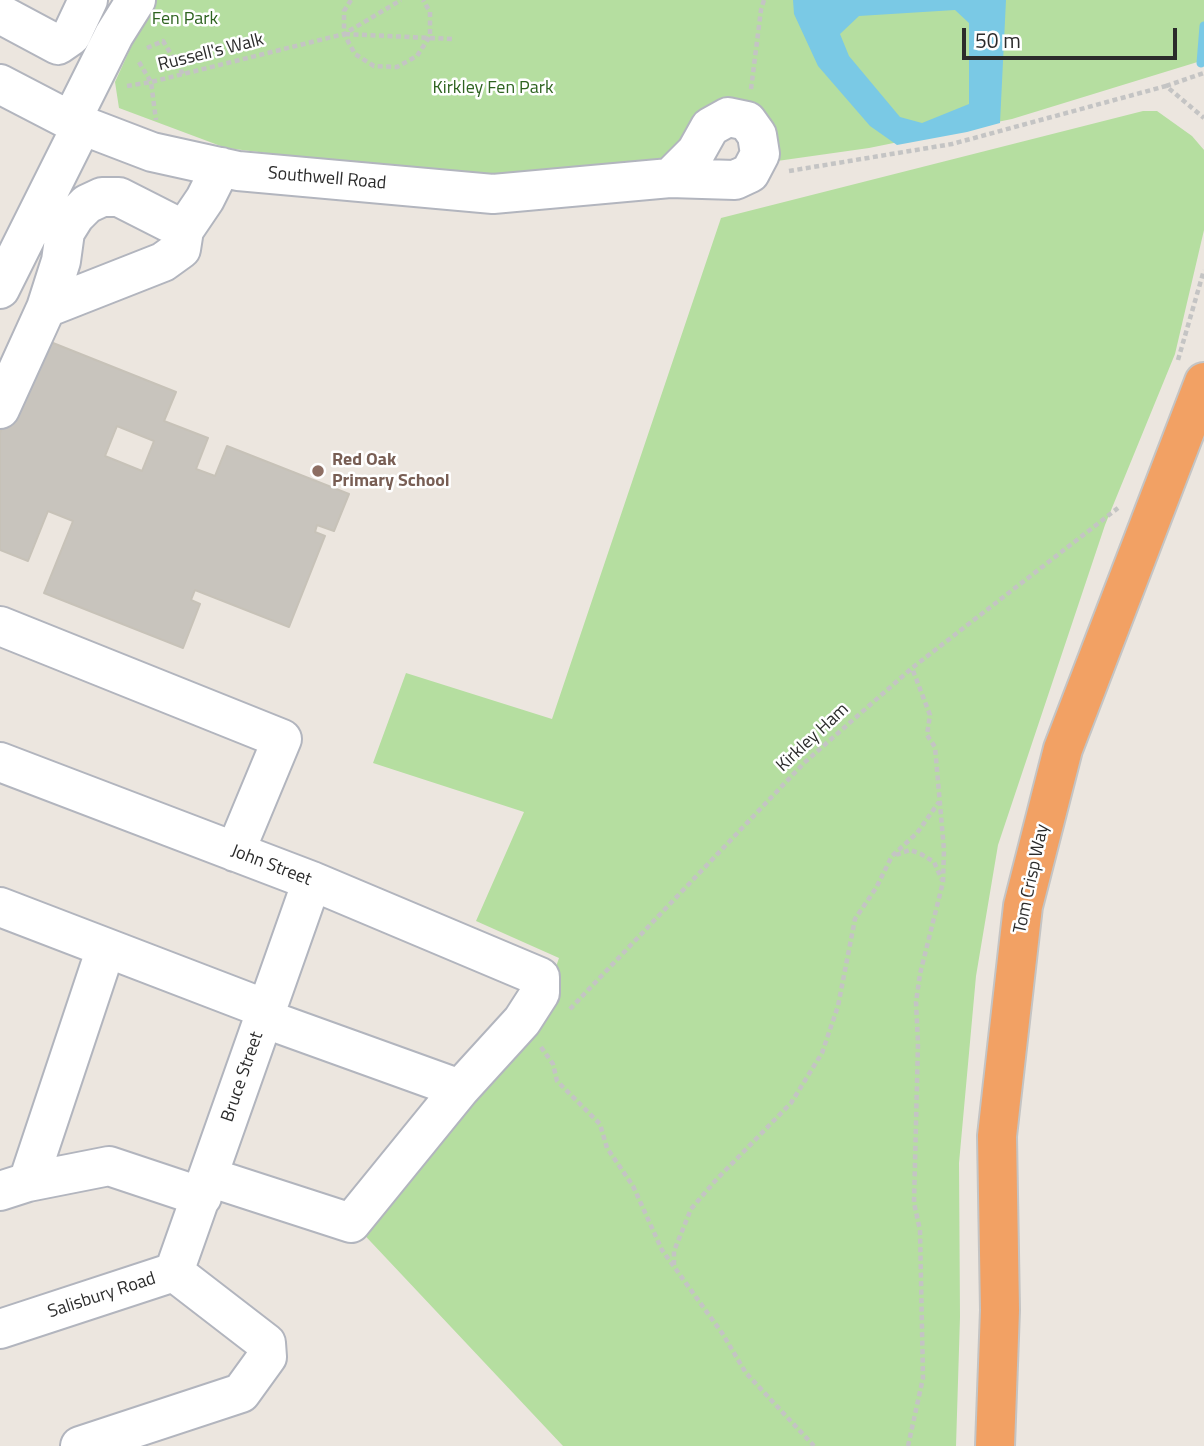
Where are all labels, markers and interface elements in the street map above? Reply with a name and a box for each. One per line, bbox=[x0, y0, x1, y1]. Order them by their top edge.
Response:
park label: Fen Park bbox=[152, 9, 218, 31]
scale bar bbox=[966, 14, 1181, 58]
text: 50 m bbox=[975, 24, 1021, 56]
street label: Russell's Walk bbox=[156, 29, 266, 77]
park label: Kirkley Fen Park bbox=[432, 78, 554, 100]
street label: Southwell Road bbox=[267, 163, 387, 195]
place label: Red Oak Primary School bbox=[332, 450, 450, 492]
marker: Red Oak Primary School bbox=[310, 463, 326, 479]
street label: Kirkley Ham bbox=[772, 699, 854, 777]
street label: Tom Crisp Way bbox=[1010, 822, 1054, 936]
street label: John Street bbox=[228, 841, 314, 891]
street label: Bruce Street bbox=[217, 1029, 269, 1125]
street label: Salisbury Road bbox=[45, 1268, 159, 1324]

